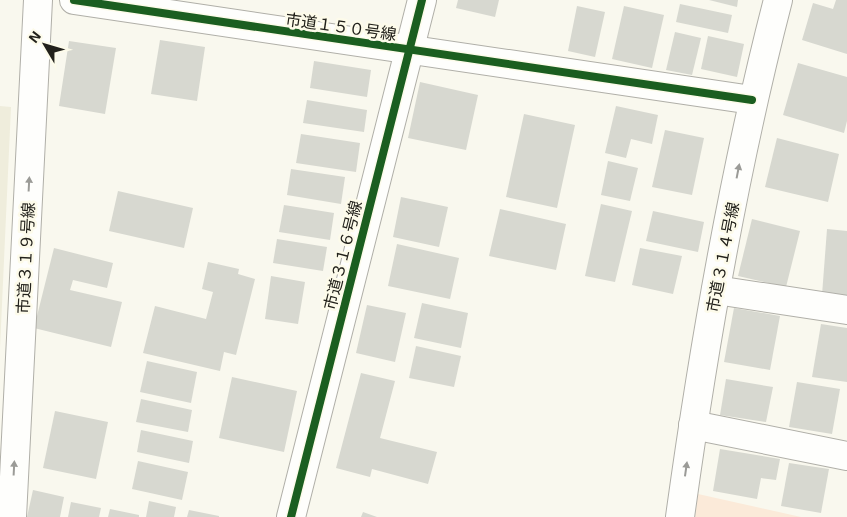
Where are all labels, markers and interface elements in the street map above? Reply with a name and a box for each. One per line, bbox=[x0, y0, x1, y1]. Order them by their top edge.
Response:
street label: 市道１５０号線 bbox=[284, 9, 398, 43]
north arrow bbox=[20, 20, 70, 70]
text: N bbox=[25, 27, 44, 46]
one-way arrow bbox=[735, 162, 743, 178]
one-way arrow bbox=[25, 175, 33, 191]
street label: 市道３１６号線 bbox=[319, 198, 365, 312]
street label: 市道３１４号線 bbox=[702, 200, 742, 314]
street label: 市道３１９号線 bbox=[13, 202, 37, 314]
one-way arrow bbox=[11, 460, 19, 476]
one-way arrow bbox=[683, 460, 691, 476]

